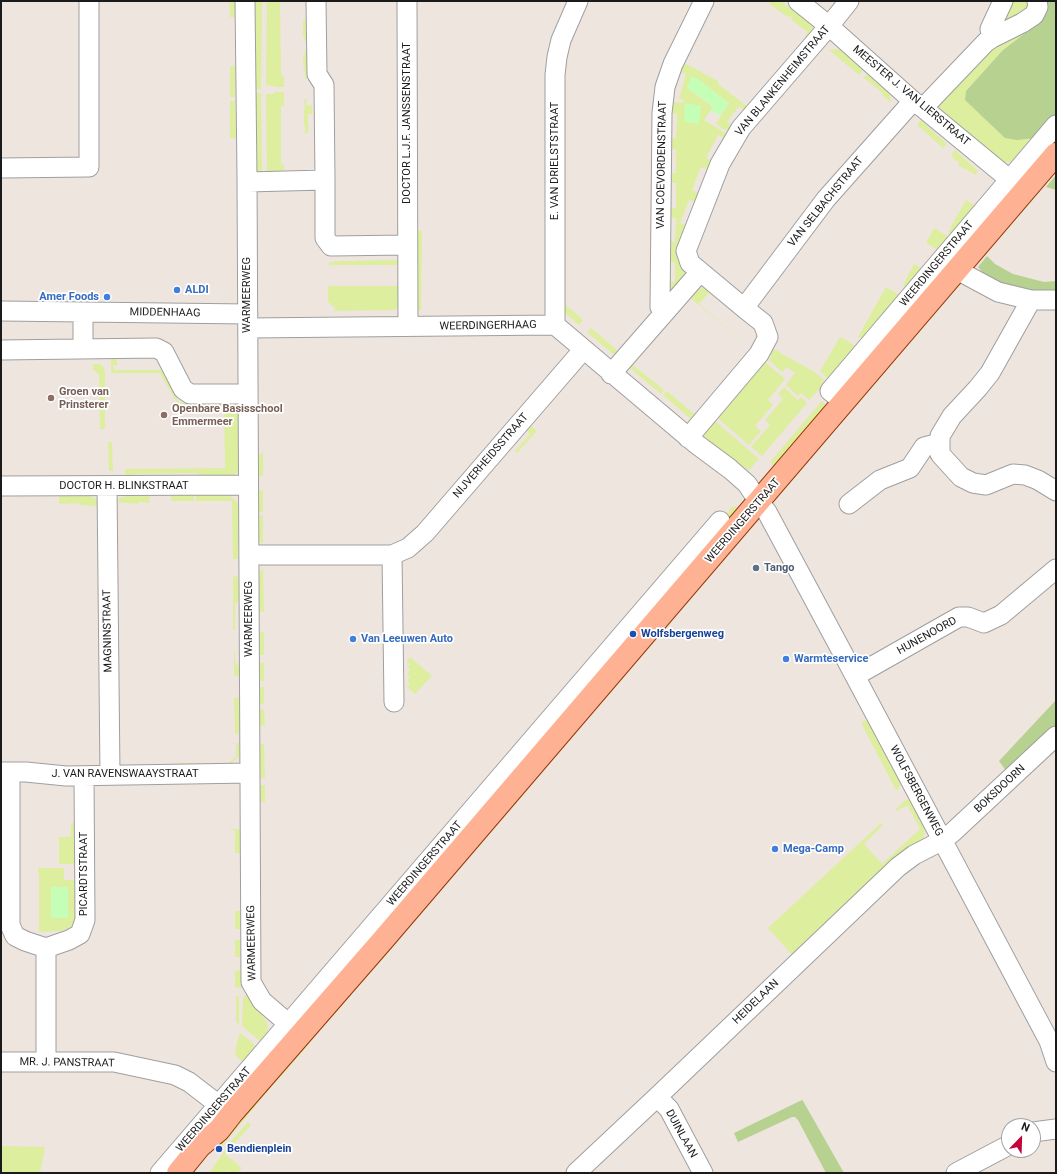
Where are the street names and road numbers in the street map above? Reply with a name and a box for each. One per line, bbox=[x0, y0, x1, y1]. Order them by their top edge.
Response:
street label: VAN BLANKENHEIMSTRAAT bbox=[733, 23, 833, 139]
street label: DOCTOR L.J.F. JANSSENSTRAAT bbox=[400, 42, 414, 204]
street label: MEESTER J. VAN LIERSTRAAT bbox=[850, 43, 972, 149]
street label: VAN COEVORDENSTRAAT bbox=[654, 101, 670, 229]
street label: E. VAN DRIELSTSTRAAT bbox=[548, 102, 562, 220]
street label: VAN SELBACHSTRAAT bbox=[786, 154, 866, 250]
street label: WEERDINGERSTRAAT bbox=[897, 218, 977, 310]
street label: WARMEERWEG bbox=[240, 257, 254, 333]
street label: MIDDENHAAG bbox=[129, 306, 201, 320]
street label: WEERDINGERHAAG bbox=[439, 319, 537, 333]
street label: NIJVERHEIDSSTRAAT bbox=[451, 411, 531, 501]
street label: WEERDINGERSTRAAT bbox=[703, 476, 783, 566]
street label: DOCTOR H. BLINKSTRAAT bbox=[59, 479, 189, 493]
street label: WARMEERWEG bbox=[242, 581, 256, 657]
street label: MAGNINSTRAAT bbox=[101, 589, 115, 673]
street label: HUNENOORD bbox=[895, 614, 959, 658]
street label: WOLFSBERGENWEG bbox=[887, 743, 945, 839]
street label: BOKSDOORN bbox=[972, 762, 1028, 816]
street label: J. VAN RAVENSWAAYSTRAAT bbox=[51, 767, 199, 781]
street label: WEERDINGERSTRAAT bbox=[385, 819, 465, 909]
street label: PICARDTSTRAAT bbox=[77, 832, 91, 916]
street label: WARMEERWEG bbox=[245, 905, 259, 981]
street label: HEIDELAAN bbox=[730, 977, 782, 1027]
street label: MR. J. PANSTRAAT bbox=[19, 1056, 115, 1070]
street label: WEERDINGERSTRAAT bbox=[174, 1065, 254, 1155]
street label: DUINLAAN bbox=[662, 1107, 700, 1161]

